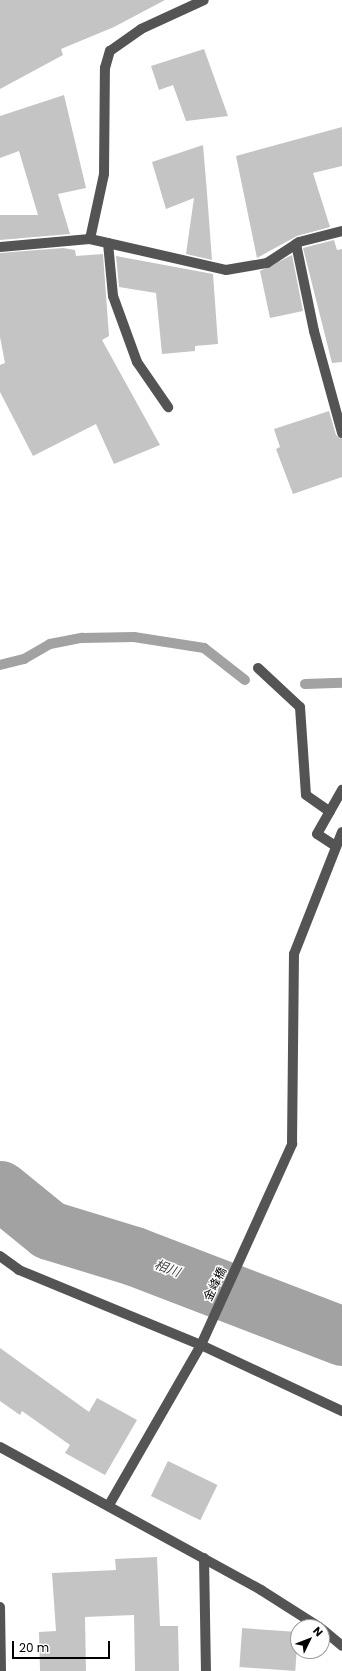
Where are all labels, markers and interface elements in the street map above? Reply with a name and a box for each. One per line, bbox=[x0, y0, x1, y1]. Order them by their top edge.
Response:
water label: 相川 bbox=[152, 1257, 182, 1281]
street label: 金峰橋 bbox=[201, 1265, 229, 1303]
north arrow bbox=[290, 1619, 330, 1659]
text: N bbox=[309, 1623, 327, 1640]
scale bar bbox=[14, 1633, 112, 1659]
text: 20 m bbox=[19, 1639, 49, 1656]

